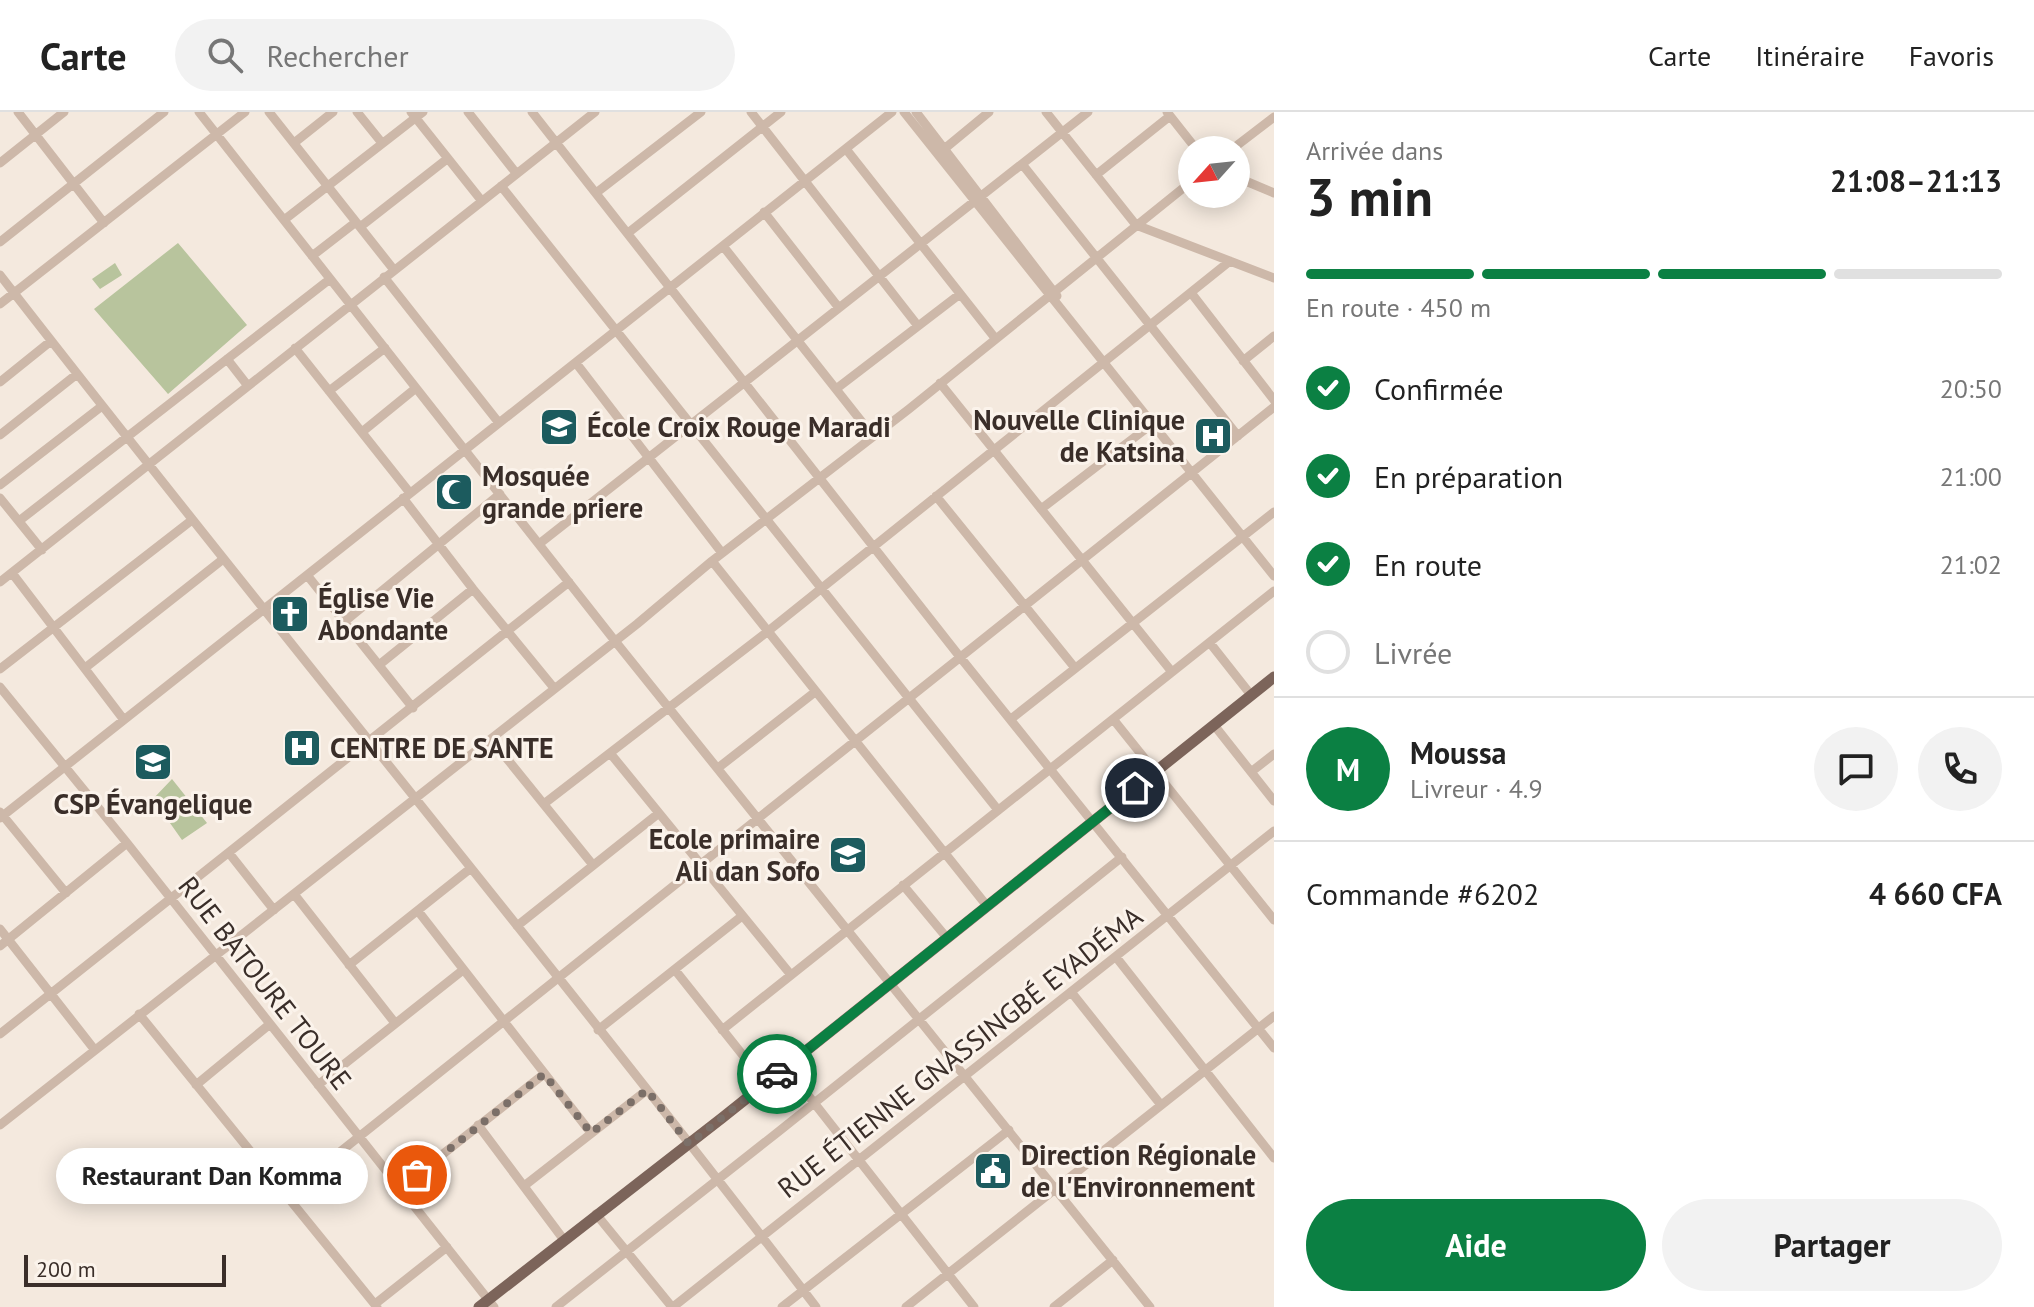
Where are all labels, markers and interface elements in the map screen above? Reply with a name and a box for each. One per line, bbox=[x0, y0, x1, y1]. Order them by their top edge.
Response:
search box bbox=[175, 19, 735, 91]
text: Carte bbox=[40, 31, 127, 80]
icon: search bbox=[203, 33, 247, 77]
text: Rechercher bbox=[267, 36, 409, 75]
text: Carte bbox=[1648, 37, 1711, 74]
text: Itinéraire bbox=[1755, 37, 1865, 74]
text: Favoris bbox=[1909, 37, 1994, 74]
text: Arrivée dans bbox=[1306, 134, 1443, 167]
north arrow bbox=[1178, 136, 1250, 208]
map controls bbox=[1178, 136, 1250, 208]
text: 21:08–21:13 bbox=[1830, 161, 2002, 200]
text: 3 min bbox=[1306, 163, 1433, 230]
text: En route · 450 m bbox=[1306, 291, 1491, 324]
icon: check bbox=[1306, 366, 1350, 410]
text: Confirmée bbox=[1374, 369, 1503, 408]
text: 20:50 bbox=[1940, 372, 2002, 405]
place label: Nouvelle Clinique de Katsina bbox=[973, 401, 1185, 470]
school or university icon: École Croix Rouge Maradi bbox=[538, 406, 580, 448]
place label: École Croix Rouge Maradi bbox=[587, 408, 891, 445]
hospital icon: Nouvelle Clinique de Katsina bbox=[1192, 415, 1234, 457]
icon: check bbox=[1306, 454, 1350, 498]
place label: Mosquée grande priere bbox=[482, 457, 643, 526]
text: En préparation bbox=[1374, 457, 1563, 496]
text: 21:00 bbox=[1940, 460, 2002, 493]
mosque icon: Mosquée grande priere bbox=[433, 471, 475, 513]
icon: check bbox=[1306, 542, 1350, 586]
text: En route bbox=[1374, 545, 1482, 584]
text: 21:02 bbox=[1940, 548, 2002, 581]
place label: Église Vie Abondante bbox=[318, 579, 448, 648]
church icon: Église Vie Abondante bbox=[269, 593, 311, 635]
text: Livrée bbox=[1374, 633, 1452, 672]
hospital icon: CENTRE DE SANTE bbox=[281, 727, 323, 769]
button: chat bbox=[1814, 727, 1898, 811]
button: phone bbox=[1918, 727, 2002, 811]
place label: CENTRE DE SANTE bbox=[330, 729, 554, 766]
text: Moussa bbox=[1410, 733, 1506, 772]
school or university icon: CSP Évangelique bbox=[132, 741, 174, 783]
text: M bbox=[1336, 750, 1360, 789]
pin bbox=[1101, 754, 1169, 822]
icon: home bbox=[1113, 766, 1157, 810]
text: Livreur · 4.9 bbox=[1410, 772, 1543, 805]
place label: CSP Évangelique bbox=[54, 785, 252, 822]
place label: Ecole primaire Ali dan Sofo bbox=[649, 820, 820, 889]
school or university icon: Ecole primaire Ali dan Sofo bbox=[827, 834, 869, 876]
street label: RUE BATOURE TOURE bbox=[170, 868, 360, 1097]
text: Commande #6202 bbox=[1306, 874, 1539, 913]
text: 4 660 CFA bbox=[1869, 874, 2002, 913]
street label: RUE ÉTIENNE GNASSINGBÉ EYADÉMA bbox=[770, 897, 1150, 1206]
courier bbox=[737, 1034, 817, 1114]
icon: car bbox=[755, 1052, 799, 1096]
place label: Direction Régionale de l'Environnement bbox=[1021, 1136, 1256, 1205]
pin bbox=[383, 1141, 451, 1209]
callout: Restaurant Dan Komma bbox=[57, 1147, 369, 1203]
public building icon: Direction Régionale de l'Environnement bbox=[972, 1150, 1014, 1192]
icon: bag bbox=[395, 1153, 439, 1197]
text: Restaurant Dan Komma bbox=[82, 1159, 342, 1192]
button: Aide bbox=[1306, 1199, 1646, 1291]
button: Partager bbox=[1662, 1199, 2002, 1291]
scale bar bbox=[24, 1251, 226, 1287]
text: 200 m bbox=[36, 1255, 96, 1283]

